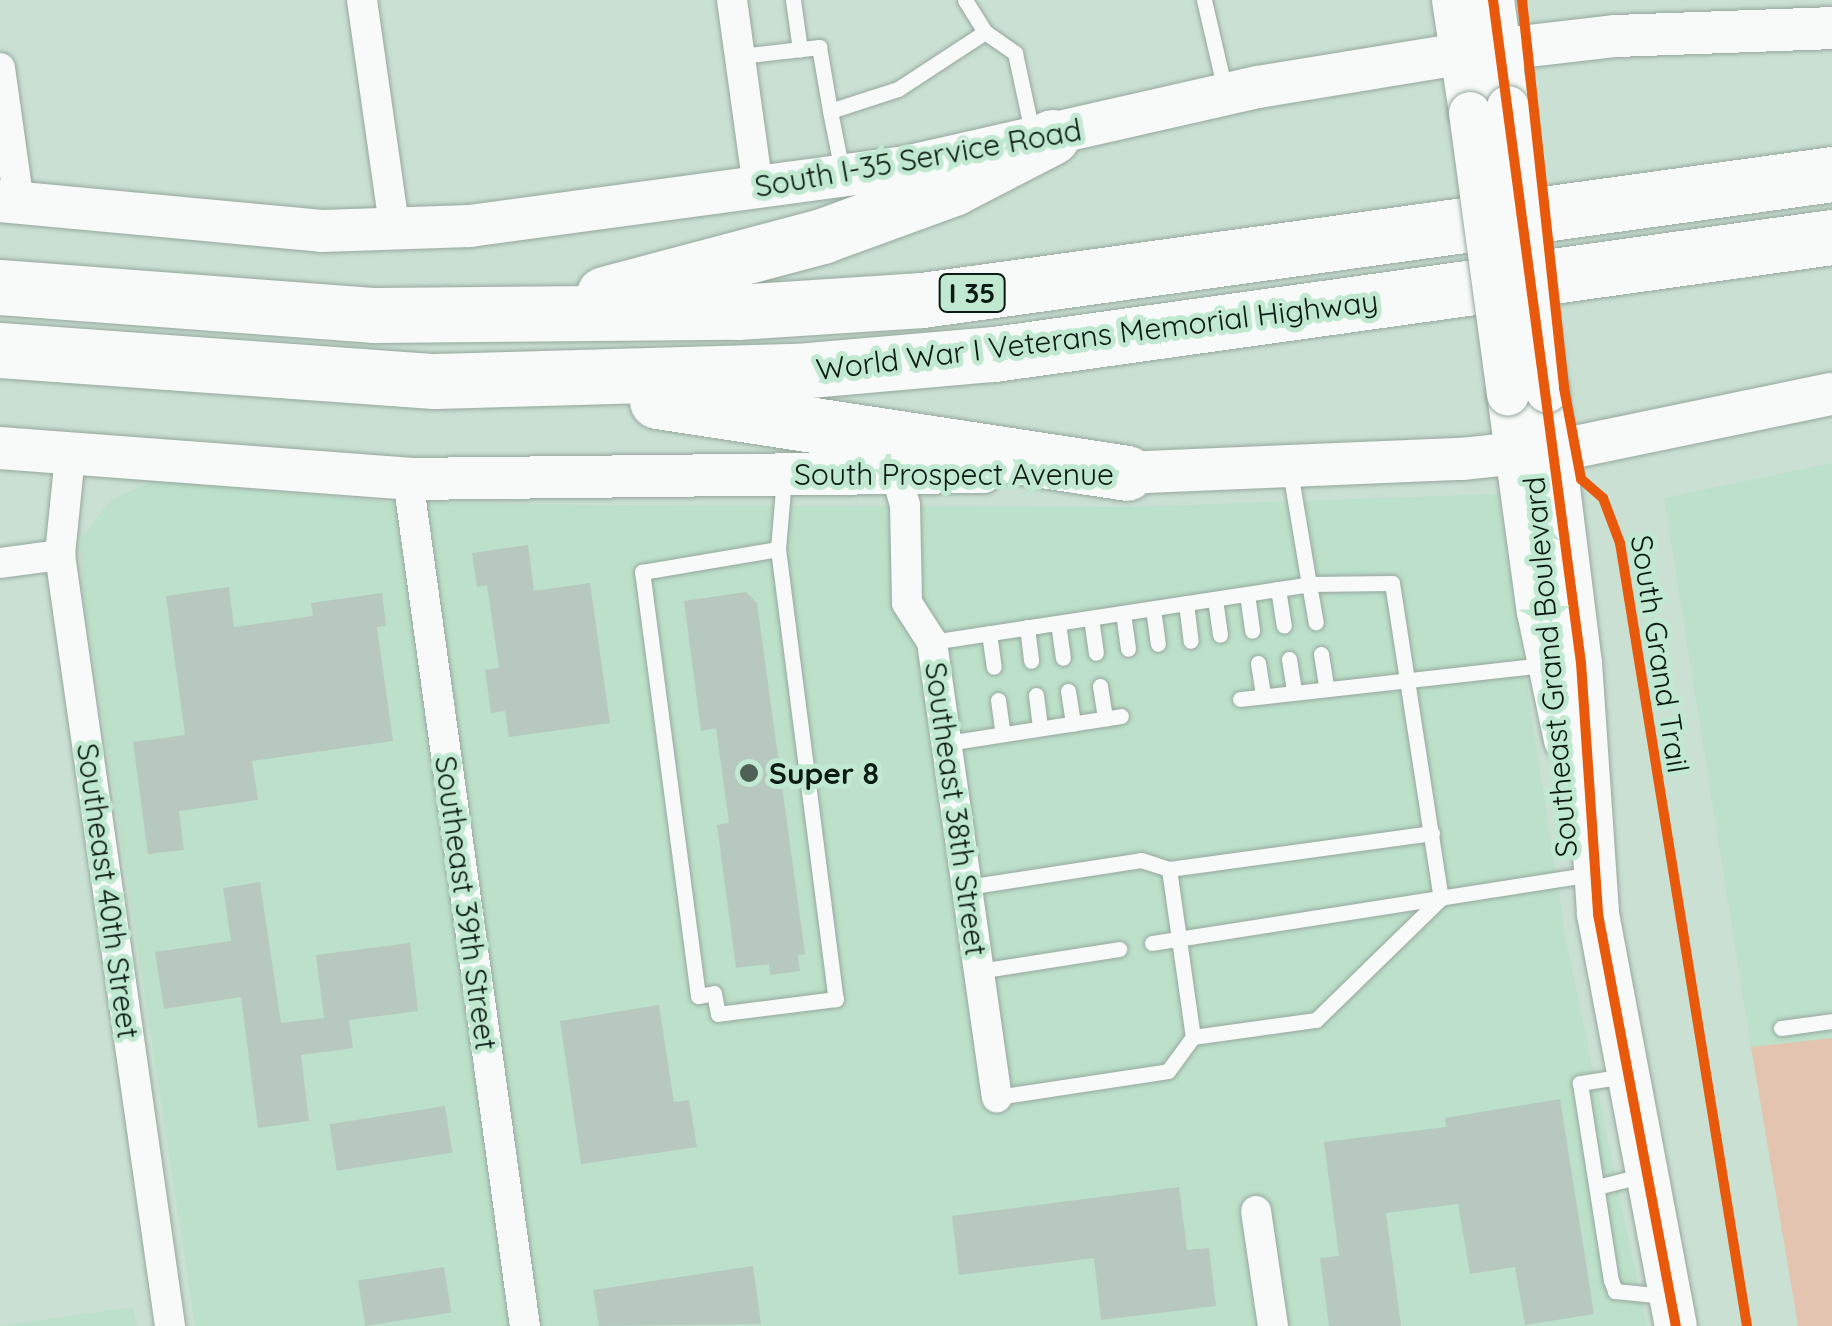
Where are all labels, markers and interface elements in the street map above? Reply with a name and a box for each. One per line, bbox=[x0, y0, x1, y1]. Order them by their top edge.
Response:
street label: South I-35 Service Road bbox=[752, 112, 1084, 204]
road number: I 35 bbox=[937, 270, 1007, 316]
street label: World War I Veterans Memorial Highway bbox=[814, 283, 1380, 387]
street label: South Prospect Avenue bbox=[794, 456, 1114, 492]
street label: Southeast Grand Boulevard bbox=[1515, 475, 1585, 859]
street label: South Grand Trail bbox=[1623, 532, 1697, 776]
street label: Southeast 38th Street bbox=[918, 660, 994, 958]
street label: Southeast 40th Street bbox=[69, 741, 147, 1041]
street label: Southeast 39th Street bbox=[428, 754, 504, 1052]
place label: Super 8 bbox=[769, 755, 879, 791]
marker: Super 8 bbox=[738, 762, 760, 784]

